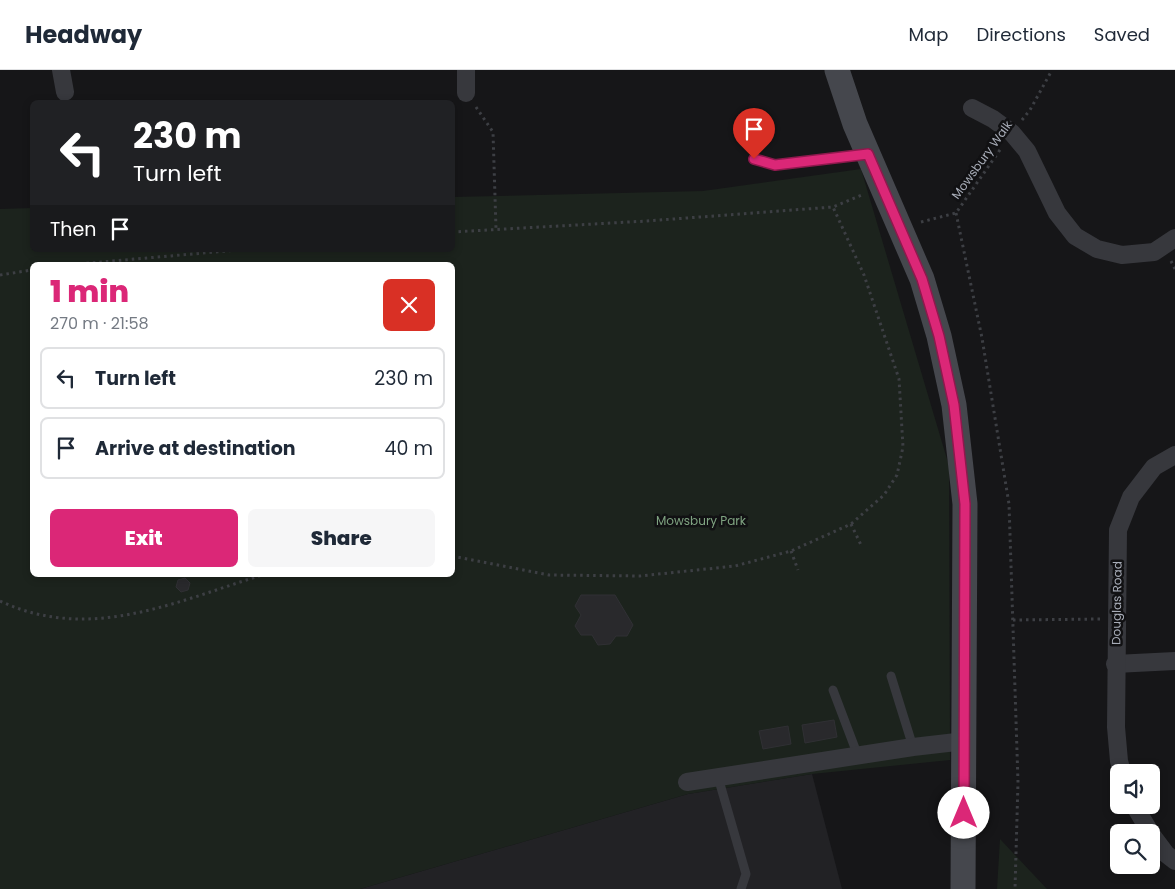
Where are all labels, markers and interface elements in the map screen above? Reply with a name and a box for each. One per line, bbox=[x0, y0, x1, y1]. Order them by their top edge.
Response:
text: Headway bbox=[25, 18, 142, 51]
text: Map bbox=[909, 22, 948, 47]
text: Directions bbox=[976, 22, 1066, 47]
text: Saved bbox=[1094, 22, 1150, 47]
pin bbox=[733, 108, 775, 159]
text: 230 m bbox=[133, 111, 241, 160]
icon: arrive bbox=[740, 115, 768, 143]
street label: Mowsbury Walk bbox=[947, 116, 1016, 202]
icon: left bbox=[50, 120, 115, 185]
text: Turn left bbox=[133, 158, 221, 189]
icon: arrive bbox=[106, 215, 134, 243]
text: Then bbox=[50, 216, 96, 243]
text: 1 min bbox=[50, 270, 129, 313]
button: close bbox=[383, 279, 435, 331]
text: 270 m · 21:58 bbox=[50, 312, 149, 335]
icon: left bbox=[52, 364, 80, 392]
text: Turn left bbox=[95, 365, 176, 392]
text: 230 m bbox=[374, 365, 433, 392]
icon: arrive bbox=[52, 434, 80, 462]
text: Arrive at destination bbox=[95, 435, 296, 462]
text: 40 m bbox=[384, 435, 433, 462]
button: Exit bbox=[50, 509, 238, 567]
button: Share bbox=[248, 509, 435, 567]
park label: Mowsbury Park bbox=[656, 512, 747, 529]
street label: Douglas Road bbox=[1107, 561, 1126, 645]
map controls bbox=[1110, 764, 1160, 874]
button: sound bbox=[1110, 764, 1160, 814]
position arrow bbox=[937, 786, 989, 838]
button: search bbox=[1110, 824, 1160, 874]

